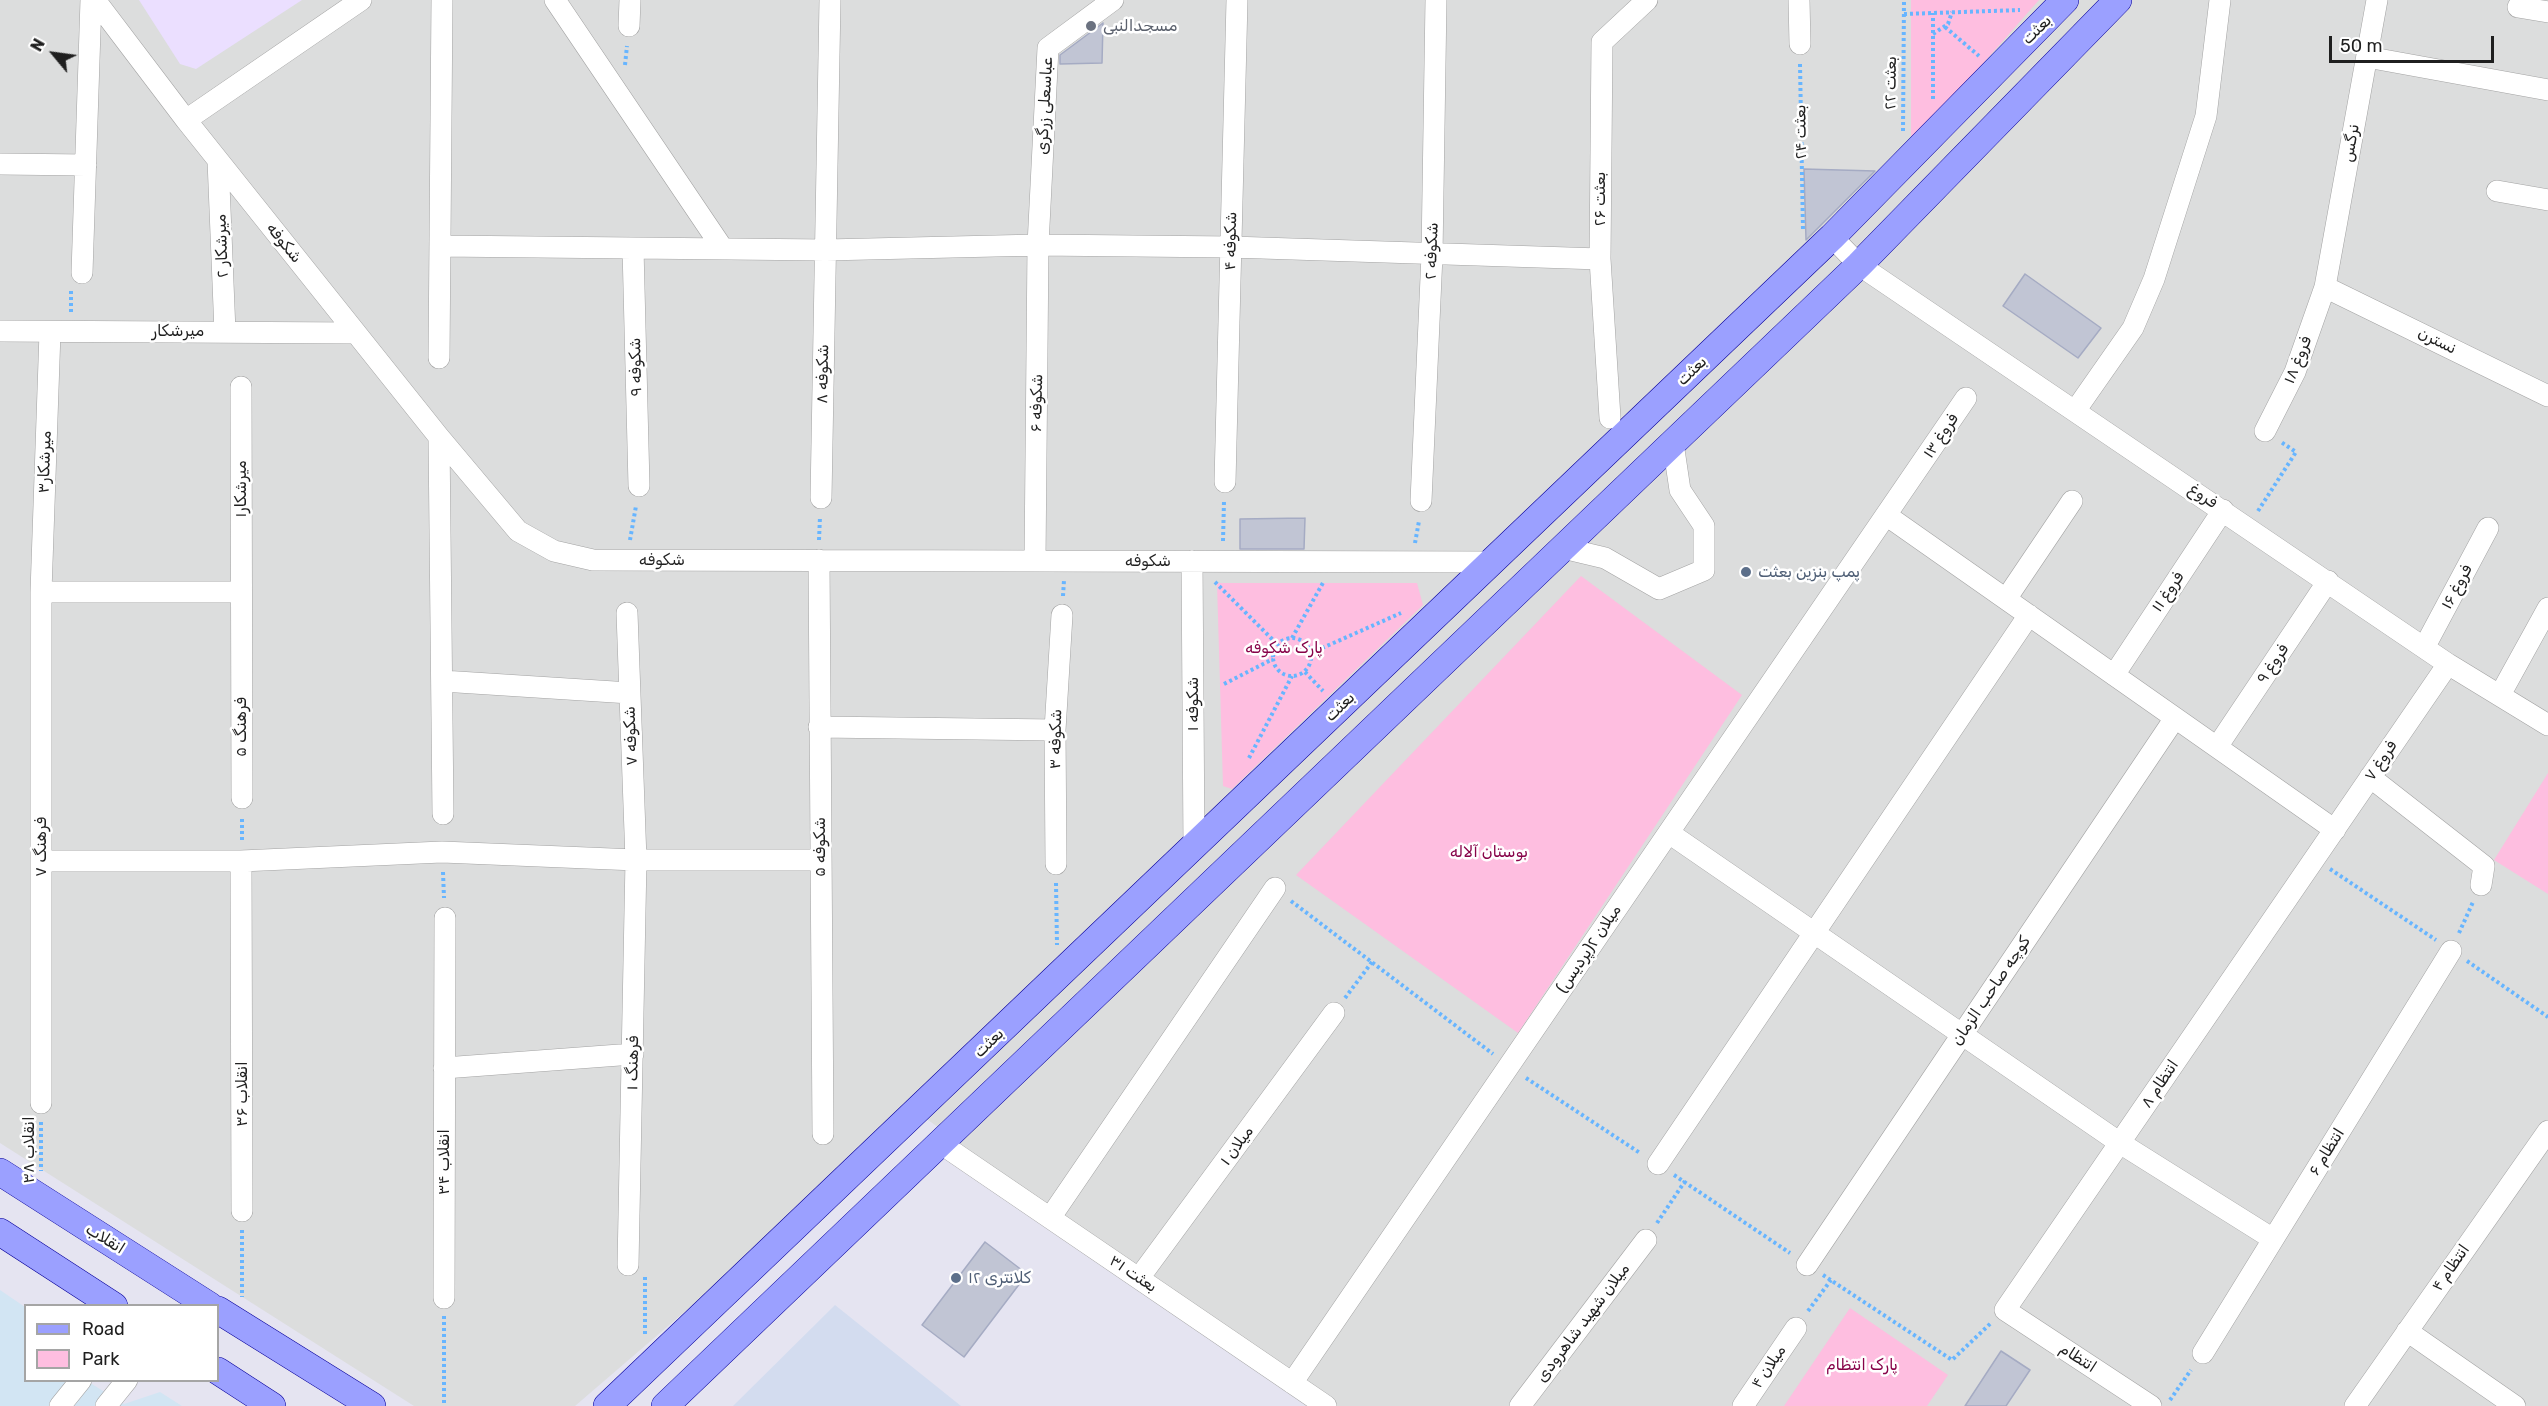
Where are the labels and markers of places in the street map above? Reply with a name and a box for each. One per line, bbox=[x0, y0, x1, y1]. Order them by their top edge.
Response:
place label: مسجدالنبی bbox=[1103, 16, 1177, 36]
marker: مسجدالنبی bbox=[1084, 19, 1098, 33]
place label: پمپ بنزین بعثت bbox=[1758, 562, 1860, 582]
marker: پمپ بنزین بعثت bbox=[1739, 565, 1753, 579]
place label: کلانتری ۱۲ bbox=[968, 1268, 1031, 1288]
marker: کلانتری ۱۲ bbox=[949, 1271, 963, 1285]

